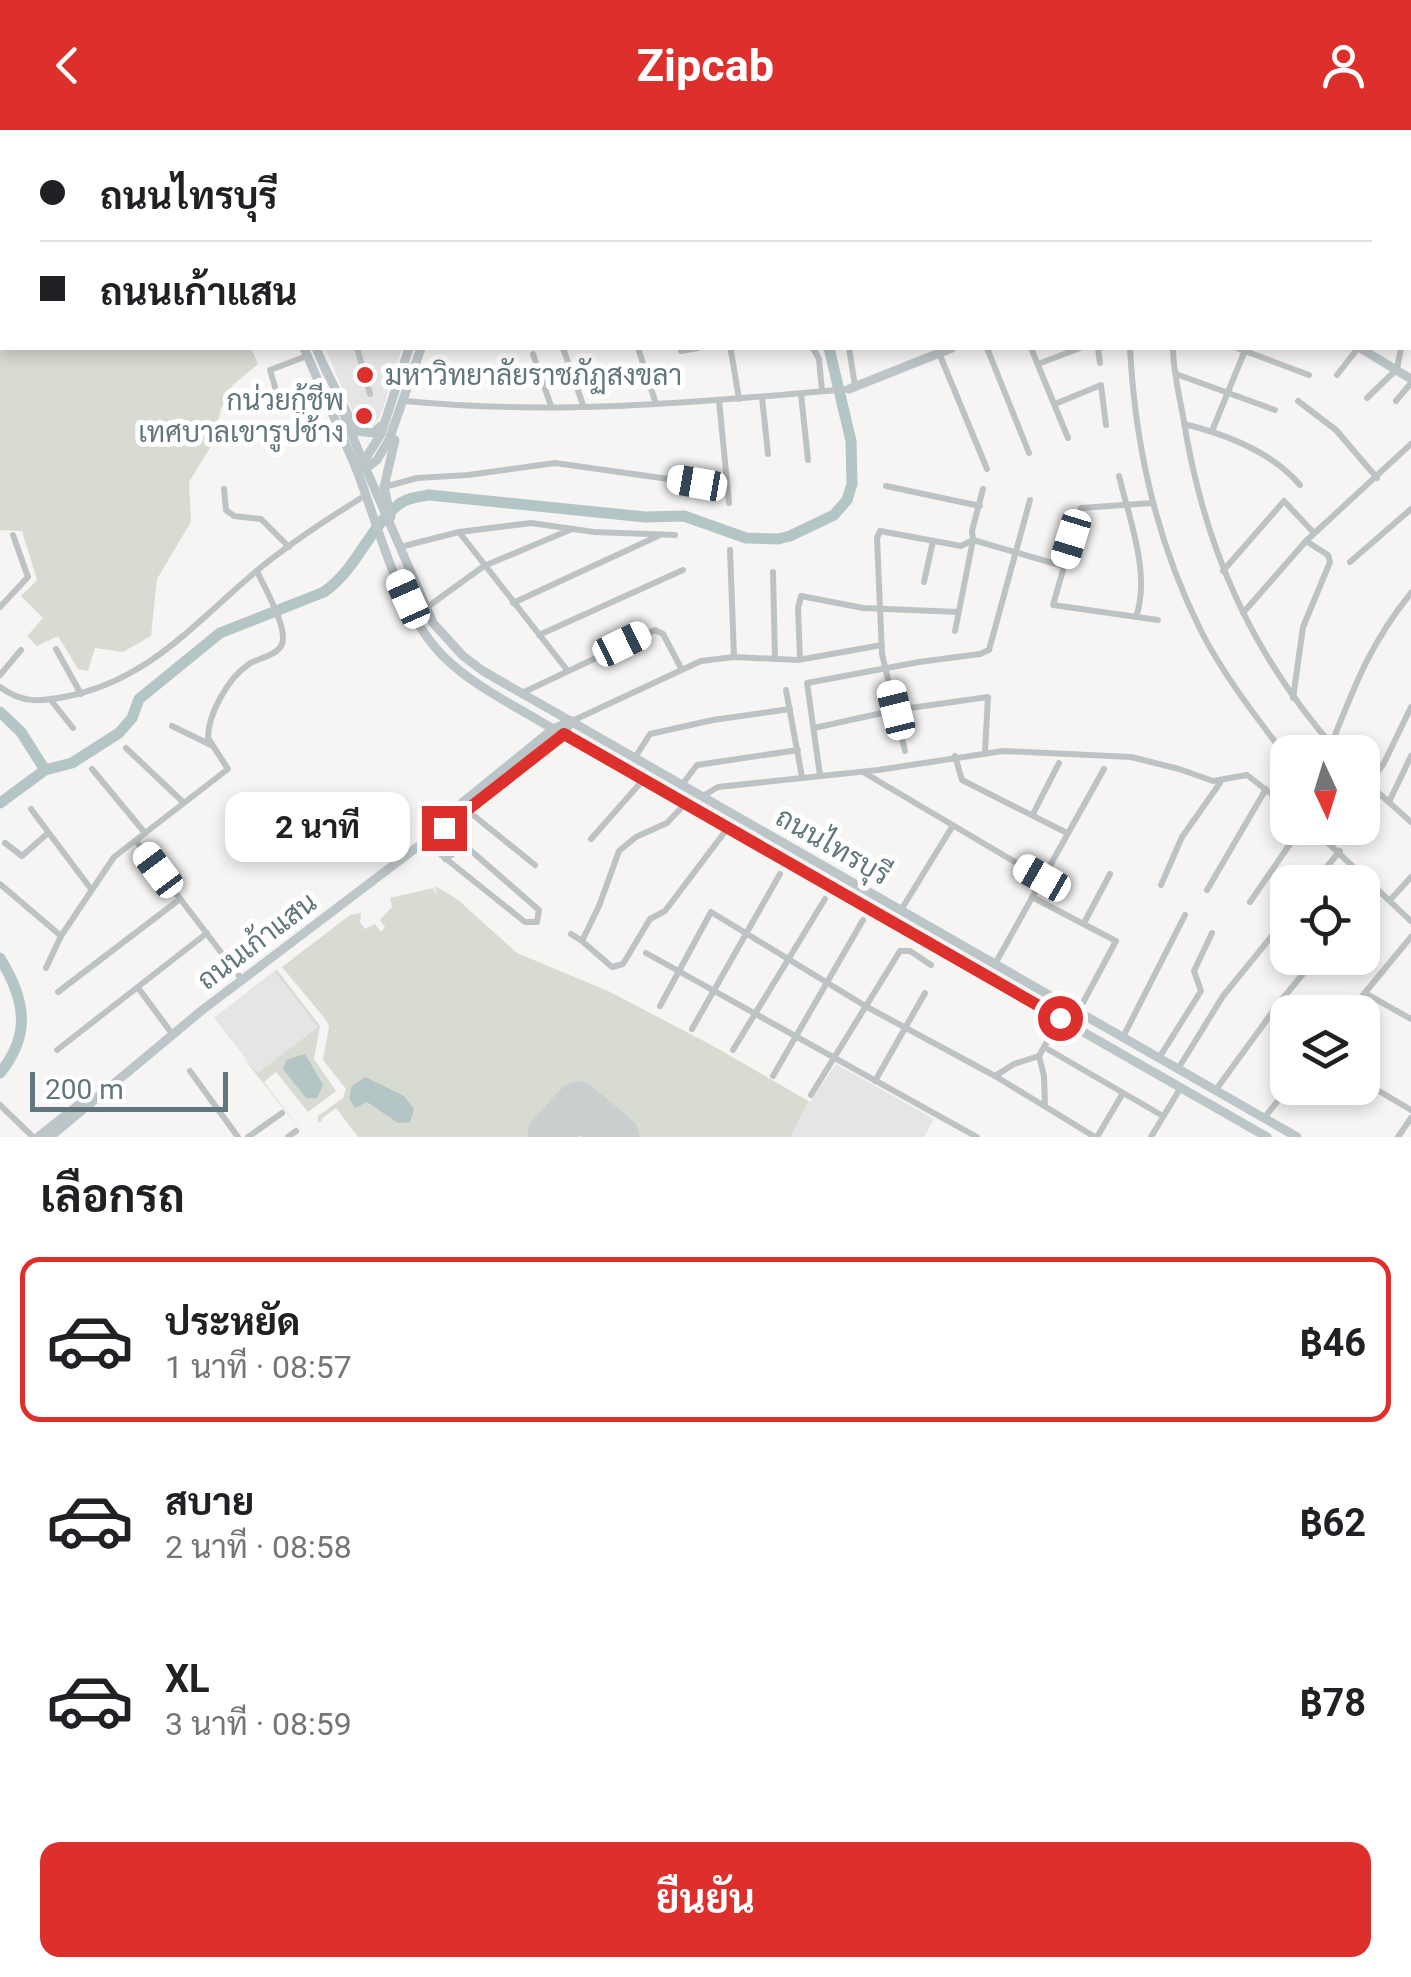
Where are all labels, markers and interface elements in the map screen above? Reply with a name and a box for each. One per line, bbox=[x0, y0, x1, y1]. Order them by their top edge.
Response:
icon: back bbox=[40, 38, 95, 93]
icon: person bbox=[1316, 38, 1371, 93]
text: Zipcab bbox=[637, 39, 774, 92]
text: ถนนไทรบุรี bbox=[100, 174, 278, 218]
text: ถนนเก้าแสน bbox=[100, 270, 298, 314]
place label: มหาวิทยาลัยราชภัฏสงขลา bbox=[385, 357, 682, 395]
marker: มหาวิทยาลัยราชภัฏสงขลา bbox=[354, 364, 376, 386]
place label: กน่วยกู้ชีพ เทศบาลเขารูปช้าง bbox=[138, 382, 344, 452]
marker: กน่วยกู้ชีพ เทศบาลเขารูปช้าง bbox=[353, 405, 375, 427]
car bbox=[665, 463, 729, 503]
car bbox=[1048, 506, 1094, 572]
car bbox=[382, 565, 434, 633]
car bbox=[588, 617, 656, 671]
car bbox=[874, 677, 918, 743]
north arrow bbox=[1270, 735, 1380, 845]
map controls bbox=[1270, 735, 1380, 1105]
callout: 2 นาที bbox=[224, 793, 409, 863]
street label: ถนนไทรบุรี bbox=[769, 798, 897, 894]
route end bbox=[422, 806, 467, 851]
text: 2 นาที bbox=[275, 808, 360, 846]
car bbox=[128, 837, 188, 903]
car bbox=[1009, 850, 1075, 906]
button: locate bbox=[1270, 865, 1380, 975]
street label: ถนนเก้าแสน bbox=[190, 884, 323, 996]
button: layers bbox=[1270, 995, 1380, 1105]
route start bbox=[1038, 996, 1083, 1041]
scale bar bbox=[30, 1067, 228, 1111]
text: 200 m bbox=[45, 1073, 124, 1106]
text: เลือกรถ bbox=[40, 1170, 185, 1223]
icon: car bbox=[45, 1295, 135, 1385]
text: ประหยัด bbox=[165, 1300, 300, 1344]
text: ฿46 bbox=[1299, 1321, 1366, 1365]
text: 1 นาที · 08:57 bbox=[165, 1348, 352, 1386]
icon: car bbox=[45, 1475, 135, 1565]
text: สบาย bbox=[165, 1480, 254, 1524]
text: ฿62 bbox=[1299, 1501, 1366, 1545]
text: 2 นาที · 08:58 bbox=[165, 1528, 352, 1566]
icon: car bbox=[45, 1655, 135, 1745]
text: XL bbox=[165, 1657, 210, 1701]
text: ฿78 bbox=[1299, 1681, 1366, 1725]
text: 3 นาที · 08:59 bbox=[165, 1705, 352, 1743]
button: ยืนยัน bbox=[40, 1842, 1371, 1957]

